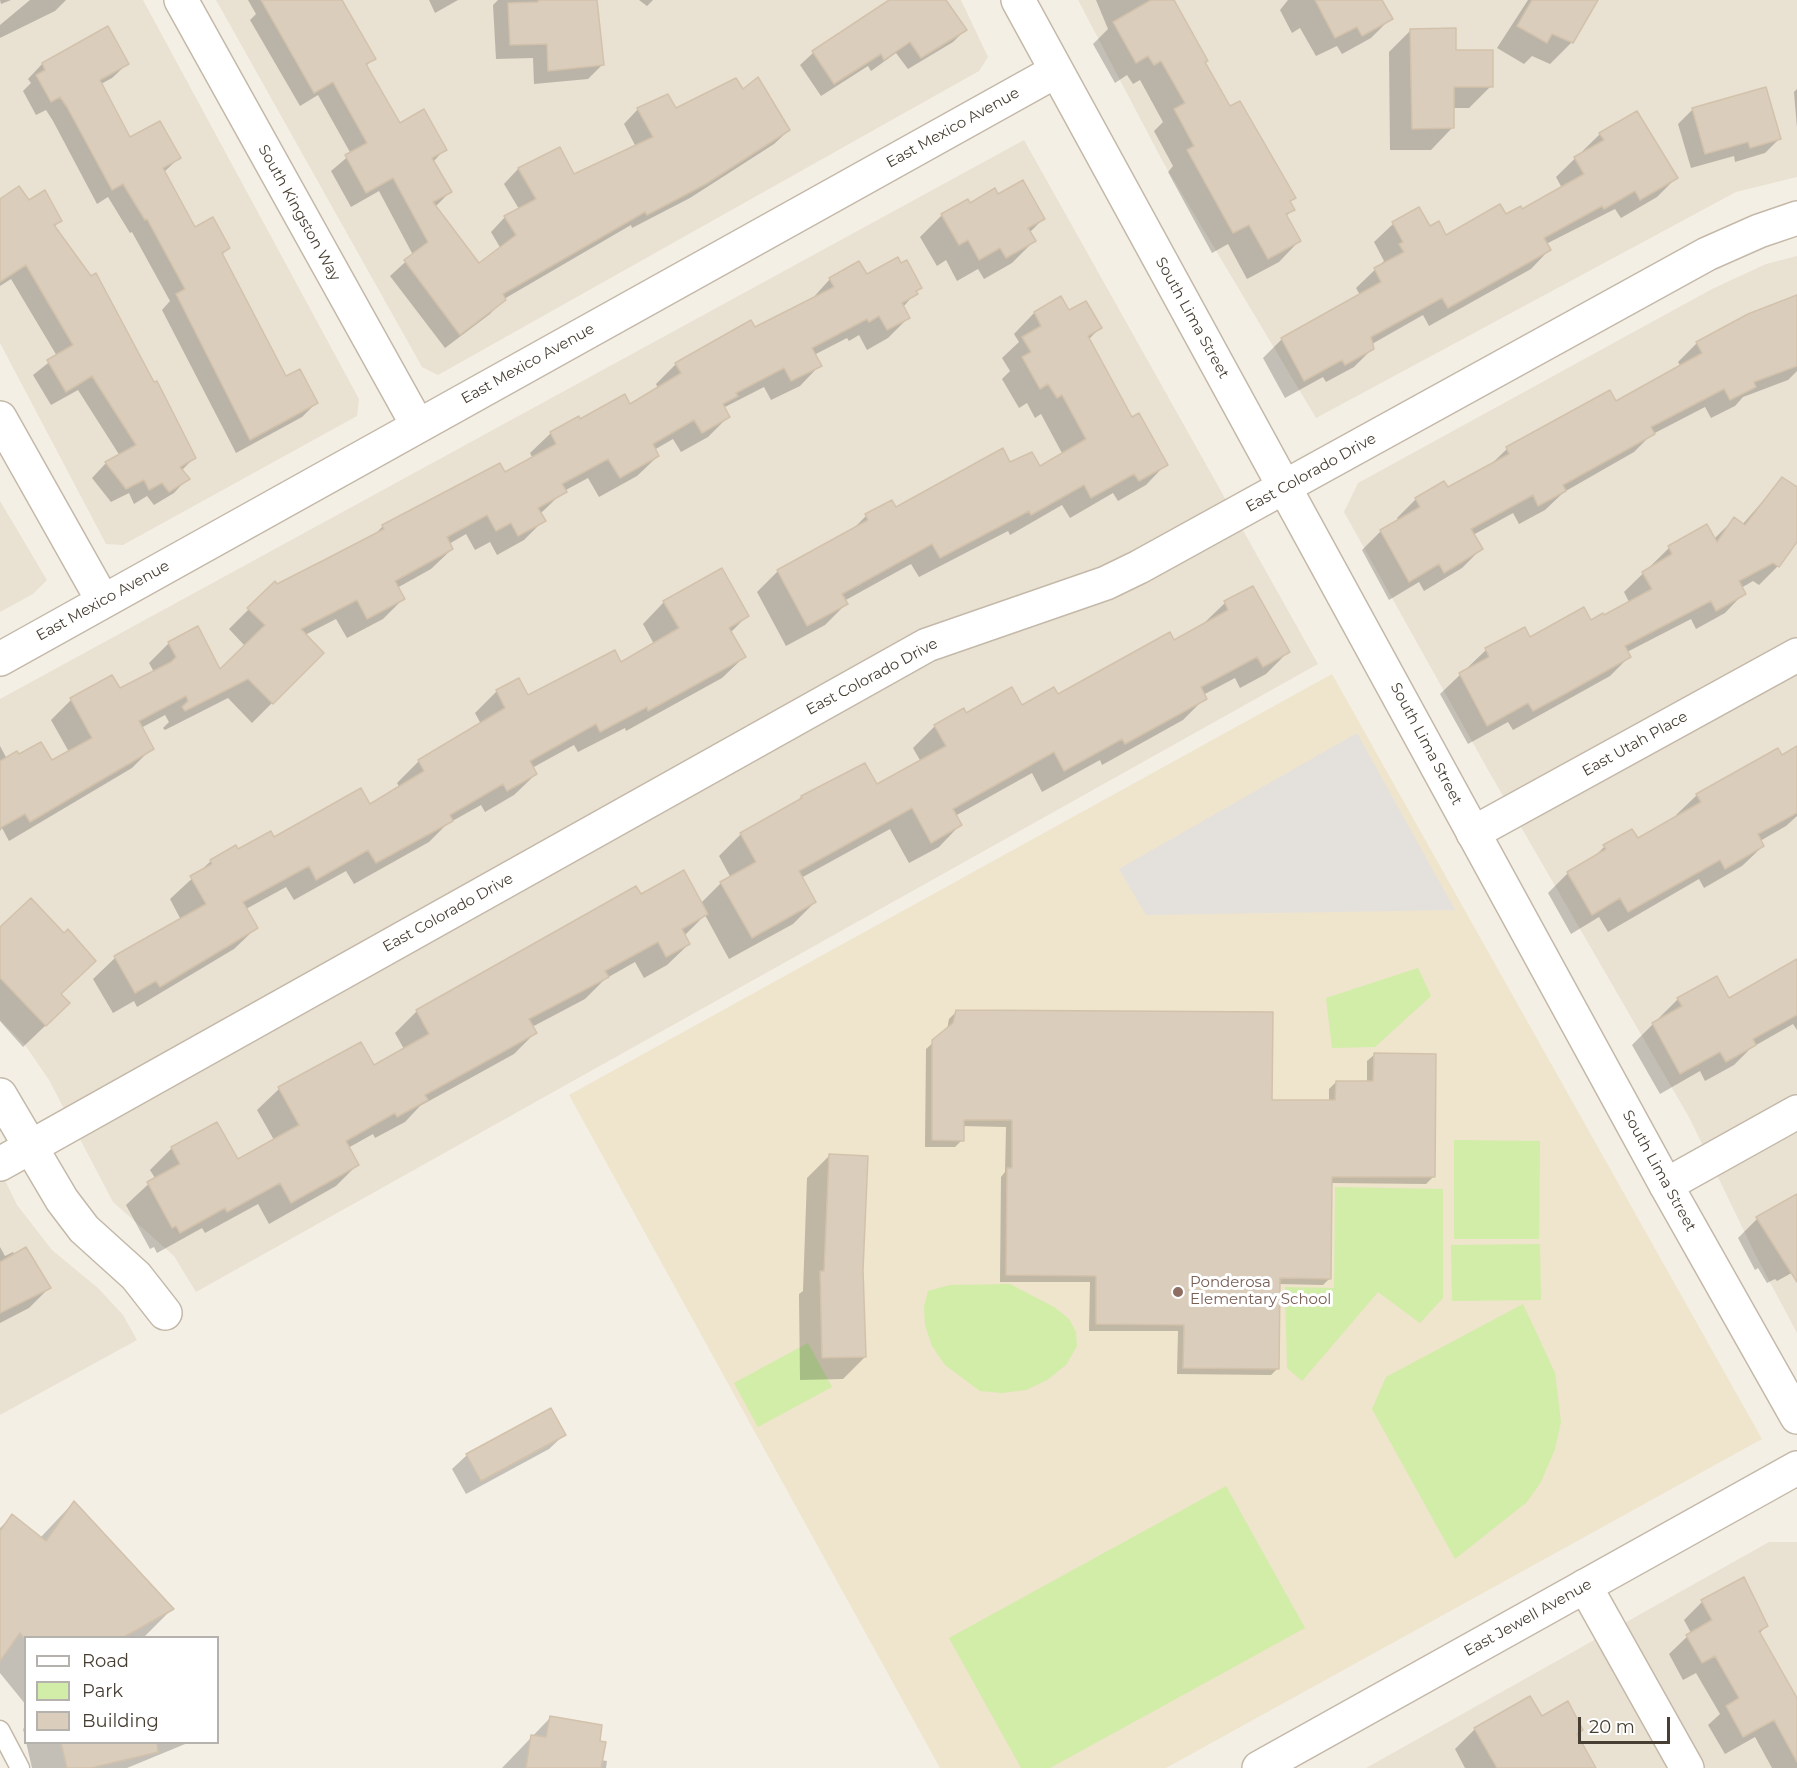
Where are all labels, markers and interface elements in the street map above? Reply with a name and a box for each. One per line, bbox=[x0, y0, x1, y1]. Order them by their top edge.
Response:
street label: East Mexico Avenue bbox=[883, 84, 1023, 172]
street label: South Kingston Way bbox=[254, 142, 344, 284]
street label: South Lima Street bbox=[1151, 254, 1233, 382]
street label: East Mexico Avenue bbox=[458, 320, 598, 408]
street label: East Colorado Drive bbox=[1243, 430, 1379, 516]
street label: East Mexico Avenue bbox=[33, 557, 173, 645]
street label: East Colorado Drive bbox=[803, 635, 941, 719]
street label: South Lima Street bbox=[1386, 680, 1466, 808]
street label: East Utah Place bbox=[1579, 708, 1691, 780]
street label: East Colorado Drive bbox=[380, 870, 516, 956]
street label: South Lima Street bbox=[1618, 1107, 1700, 1235]
place label: Ponderosa Elementary School bbox=[1190, 1274, 1331, 1309]
marker: Ponderosa Elementary School bbox=[1171, 1285, 1185, 1299]
street label: East Jewell Avenue bbox=[1461, 1575, 1595, 1661]
legend bbox=[24, 1636, 219, 1744]
text: Road bbox=[82, 1650, 129, 1672]
text: Park bbox=[82, 1680, 123, 1702]
scale bar bbox=[1581, 1705, 1672, 1743]
text: Building bbox=[82, 1710, 159, 1732]
text: 20 m bbox=[1589, 1716, 1635, 1738]

